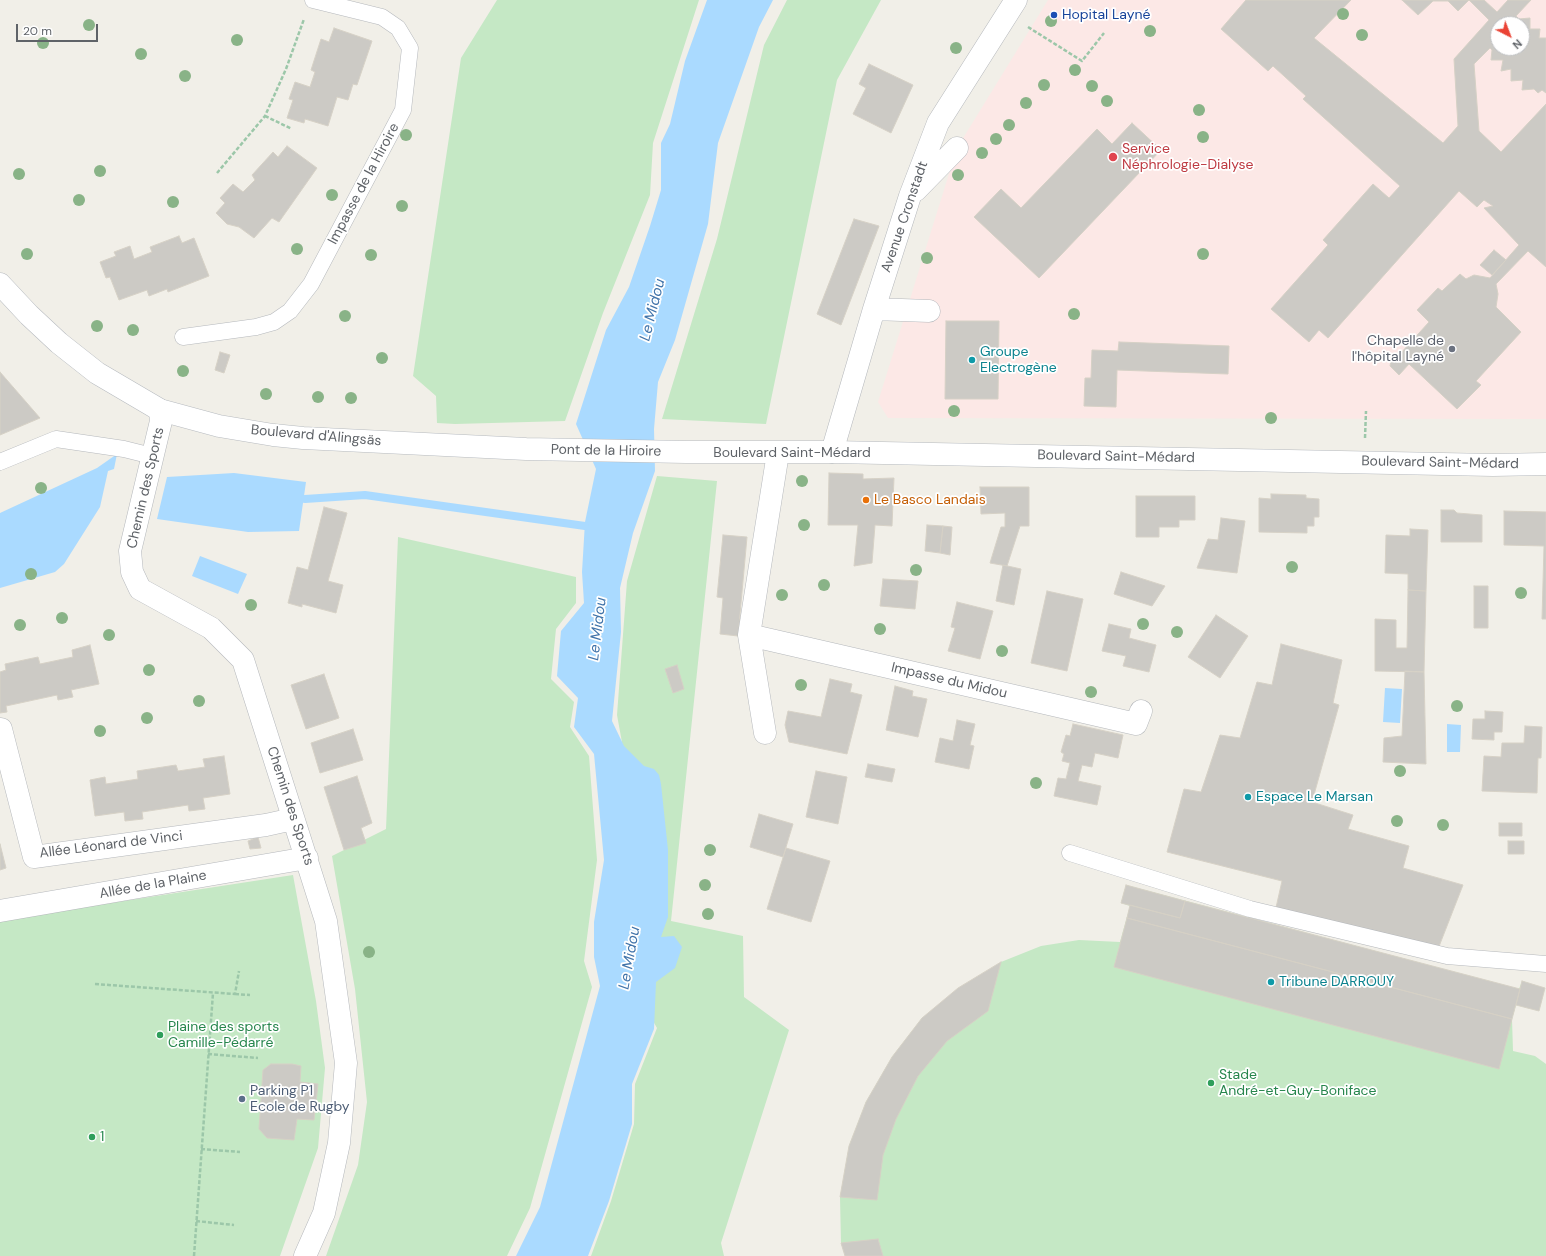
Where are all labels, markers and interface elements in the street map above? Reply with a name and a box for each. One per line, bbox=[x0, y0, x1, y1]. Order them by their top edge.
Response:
place label: Hopital Layné bbox=[1062, 7, 1150, 23]
marker: Hopital Layné bbox=[1049, 10, 1059, 20]
scale bar bbox=[18, 16, 100, 42]
north arrow bbox=[1490, 16, 1530, 56]
text: 20 m bbox=[23, 23, 52, 39]
text: N bbox=[1510, 36, 1525, 52]
street label: Impasse de la Hiroire bbox=[325, 120, 403, 248]
place label: Service Néphrologie-Dialyse bbox=[1122, 141, 1254, 174]
marker: Service Néphrologie-Dialyse bbox=[1107, 151, 1119, 163]
street label: Avenue Cronstadt bbox=[878, 159, 932, 275]
water label: Le Midou bbox=[637, 277, 669, 343]
place label: Chapelle de l'hôpital Layné bbox=[1352, 333, 1444, 366]
place label: Groupe Electrogène bbox=[980, 344, 1057, 376]
marker: Chapelle de l'hôpital Layné bbox=[1447, 344, 1457, 354]
marker: Groupe Electrogène bbox=[967, 355, 977, 365]
street label: Boulevard d'Alingsäs bbox=[250, 422, 382, 450]
street label: Chemin des Sports bbox=[124, 426, 168, 550]
street label: Pont de la Hiroire bbox=[551, 442, 661, 460]
street label: Boulevard Saint-Médard bbox=[713, 445, 871, 461]
street label: Boulevard Saint-Médard bbox=[1037, 447, 1195, 467]
street label: Boulevard Saint-Médard bbox=[1361, 453, 1519, 473]
place label: Le Basco Landais bbox=[874, 492, 986, 508]
marker: Le Basco Landais bbox=[861, 495, 871, 505]
water label: Le Midou bbox=[585, 596, 611, 662]
street label: Impasse du Midou bbox=[889, 659, 1009, 703]
street label: Chemin des Sports bbox=[263, 744, 317, 868]
place label: Espace Le Marsan bbox=[1256, 789, 1373, 805]
marker: Espace Le Marsan bbox=[1243, 792, 1253, 802]
street label: Allée Léonard de Vinci bbox=[38, 828, 184, 862]
street label: Allée de la Plaine bbox=[98, 867, 208, 903]
water label: Le Midou bbox=[616, 925, 644, 991]
place label: Tribune DARROUY bbox=[1279, 974, 1394, 990]
marker: Tribune DARROUY bbox=[1266, 977, 1276, 987]
place label: Plaine des sports Camille-Pédarré bbox=[168, 1019, 279, 1052]
marker: Plaine des sports Camille-Pédarré bbox=[155, 1030, 165, 1040]
place label: Stade André-et-Guy-Boniface bbox=[1219, 1067, 1377, 1100]
marker: Stade André-et-Guy-Boniface bbox=[1206, 1078, 1216, 1088]
place label: Parking P1 Ecole de Rugby bbox=[250, 1083, 350, 1116]
marker: Parking P1 Ecole de Rugby bbox=[237, 1094, 247, 1104]
place label: 1 bbox=[100, 1129, 104, 1145]
marker: 1 bbox=[87, 1132, 97, 1142]

